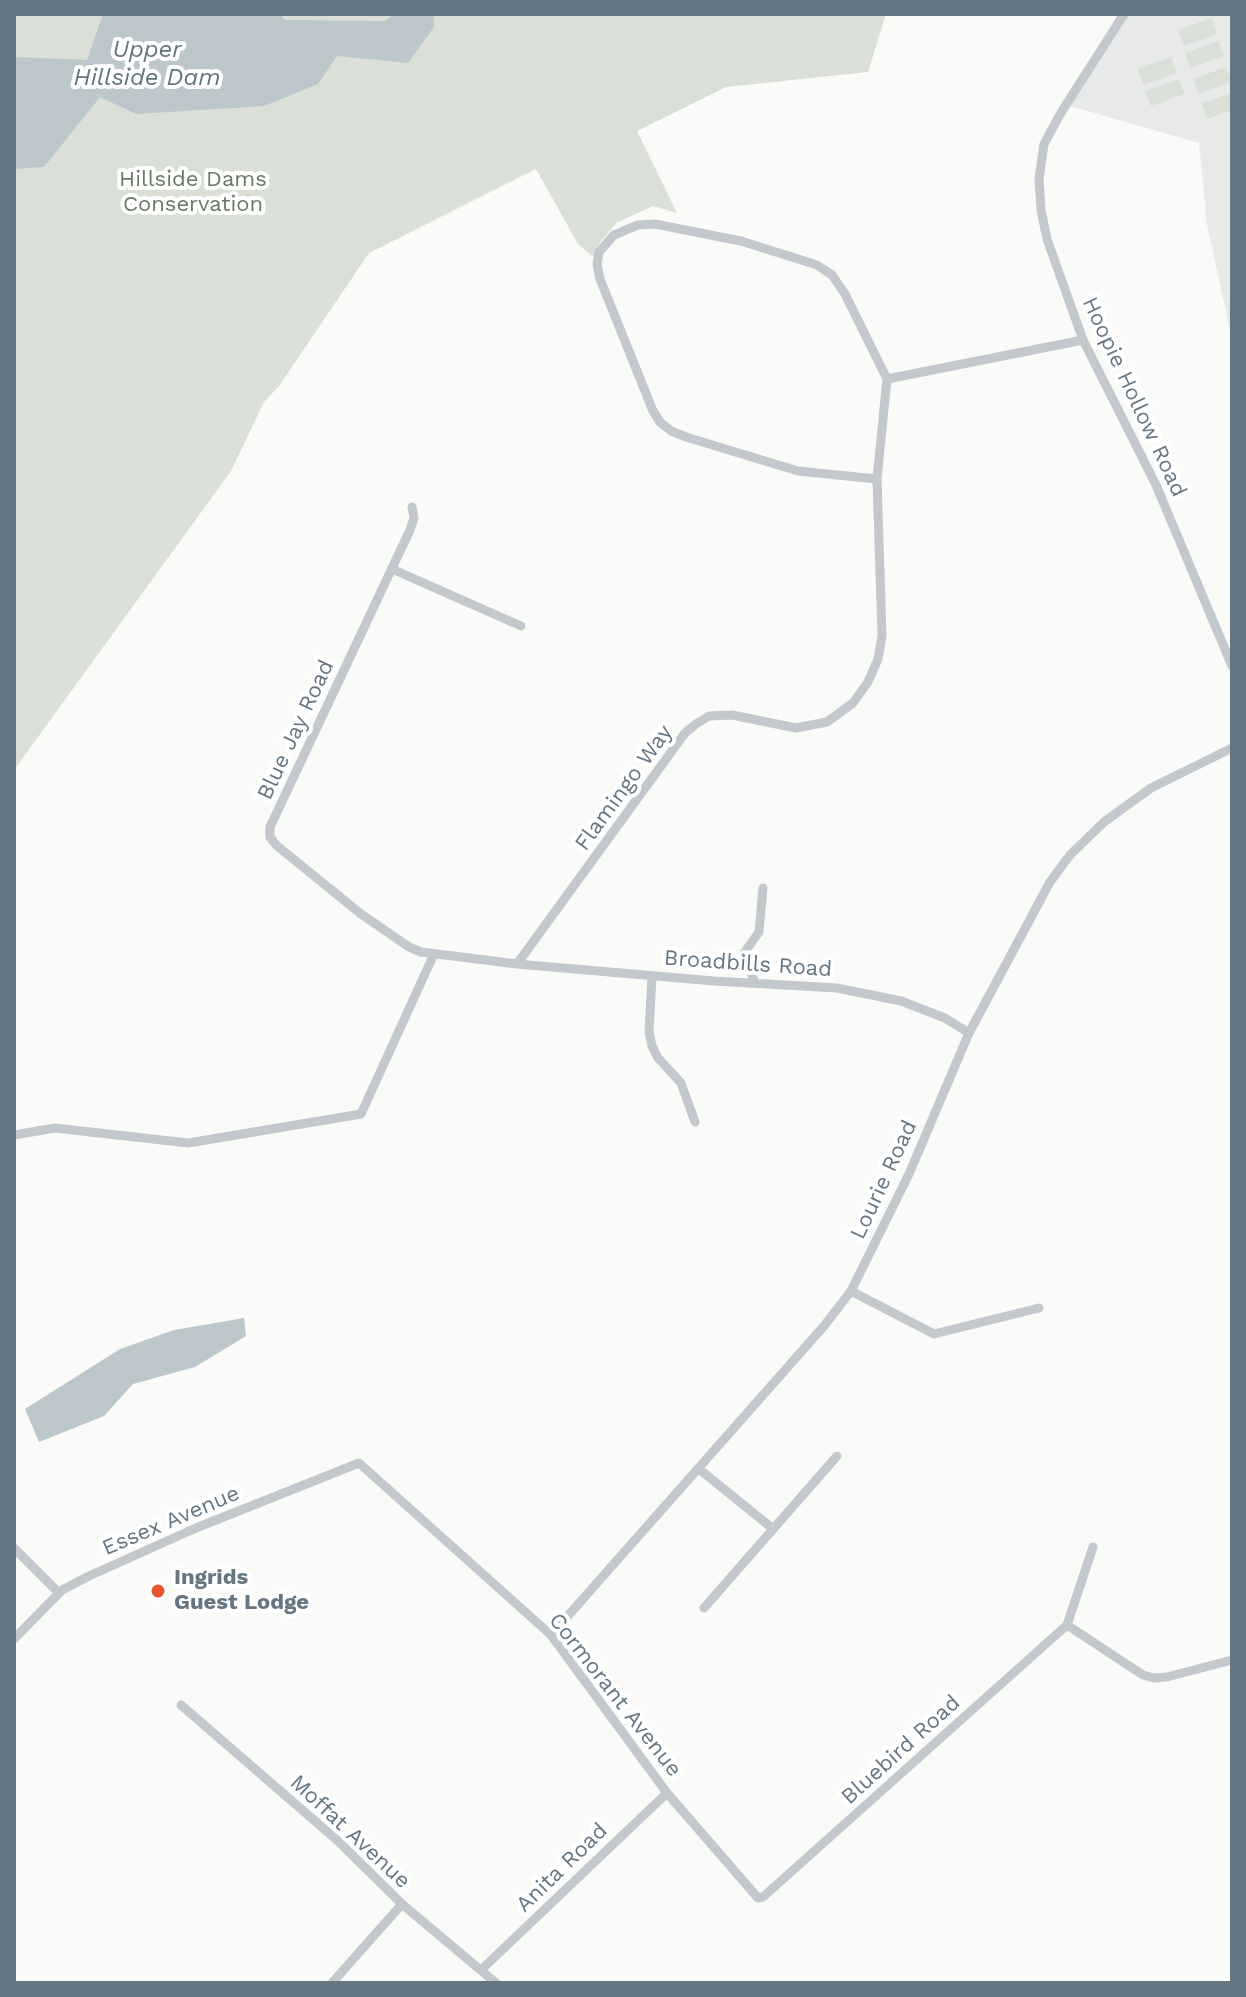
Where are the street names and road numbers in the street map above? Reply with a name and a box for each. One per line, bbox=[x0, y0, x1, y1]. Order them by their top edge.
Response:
street label: Hoopie Hollow Road bbox=[1076, 293, 1192, 501]
street label: Blue Jay Road bbox=[252, 656, 340, 804]
street label: Flamingo Way bbox=[570, 720, 678, 856]
street label: Broadbills Road bbox=[663, 945, 833, 983]
street label: Lourie Road bbox=[845, 1116, 923, 1244]
street label: Essex Avenue bbox=[98, 1480, 244, 1562]
street label: Cormorant Avenue bbox=[543, 1608, 687, 1782]
street label: Bluebird Road bbox=[836, 1690, 966, 1810]
street label: Moffat Avenue bbox=[284, 1770, 416, 1894]
street label: Anita Road bbox=[511, 1818, 613, 1918]

